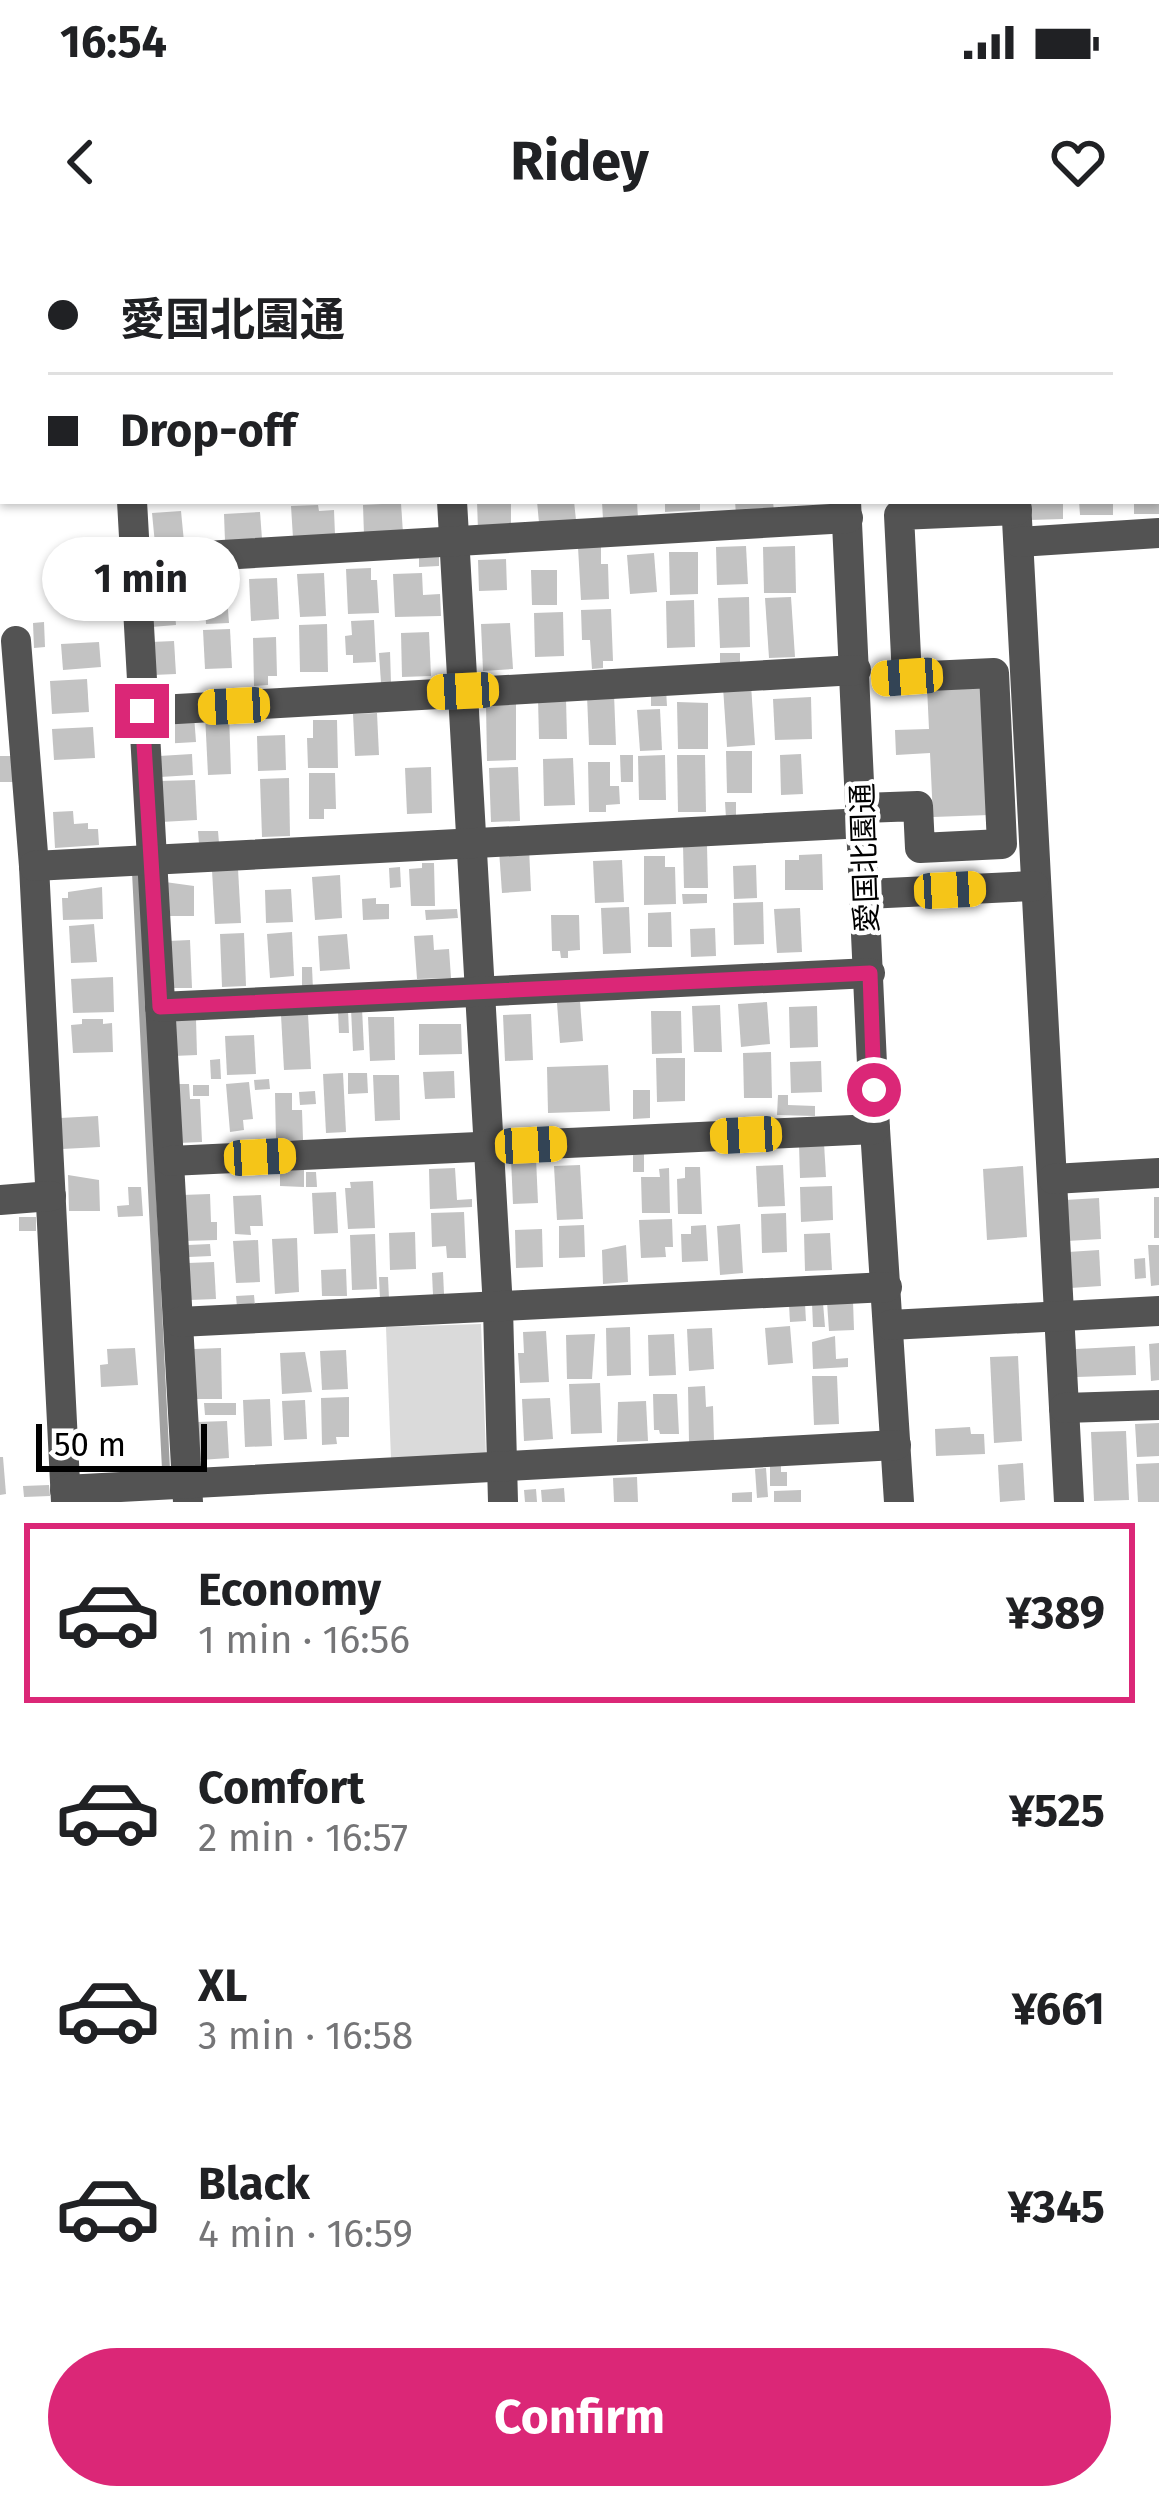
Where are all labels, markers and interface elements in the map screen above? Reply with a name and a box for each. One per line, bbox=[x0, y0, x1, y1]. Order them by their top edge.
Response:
text: 16:54 bbox=[60, 15, 167, 69]
icon: back bbox=[48, 129, 114, 195]
icon: heart bbox=[1045, 129, 1111, 195]
text: Ridey bbox=[510, 130, 649, 194]
text: 愛国北園通 bbox=[120, 293, 345, 347]
text: Drop-off bbox=[120, 404, 296, 458]
callout: 1 min bbox=[43, 537, 241, 621]
text: 1 min bbox=[94, 556, 188, 602]
car bbox=[870, 657, 944, 697]
car bbox=[426, 671, 500, 711]
route end bbox=[115, 684, 169, 738]
car bbox=[197, 686, 271, 726]
street label: 愛国北園通 bbox=[844, 782, 886, 934]
car bbox=[913, 870, 987, 910]
route start bbox=[847, 1063, 901, 1117]
car bbox=[709, 1115, 783, 1155]
car bbox=[494, 1125, 568, 1165]
car bbox=[223, 1137, 297, 1177]
scale bar bbox=[36, 1418, 207, 1471]
text: 50 m bbox=[54, 1425, 126, 1465]
icon: car bbox=[54, 1559, 162, 1667]
text: Economy bbox=[198, 1563, 381, 1617]
text: ¥389 bbox=[1006, 1586, 1105, 1640]
text: 1 min · 16:56 bbox=[198, 1617, 410, 1663]
icon: car bbox=[54, 1757, 162, 1865]
text: Comfort bbox=[198, 1761, 365, 1815]
text: ¥525 bbox=[1009, 1784, 1105, 1838]
text: 2 min · 16:57 bbox=[198, 1815, 408, 1861]
icon: car bbox=[54, 1955, 162, 2063]
text: XL bbox=[198, 1959, 247, 2013]
text: ¥661 bbox=[1012, 1982, 1105, 2036]
text: 3 min · 16:58 bbox=[198, 2013, 413, 2059]
icon: car bbox=[54, 2153, 162, 2261]
text: Black bbox=[198, 2157, 310, 2211]
text: ¥345 bbox=[1008, 2180, 1105, 2234]
text: 4 min · 16:59 bbox=[198, 2211, 413, 2257]
button: Confirm bbox=[48, 2348, 1111, 2486]

